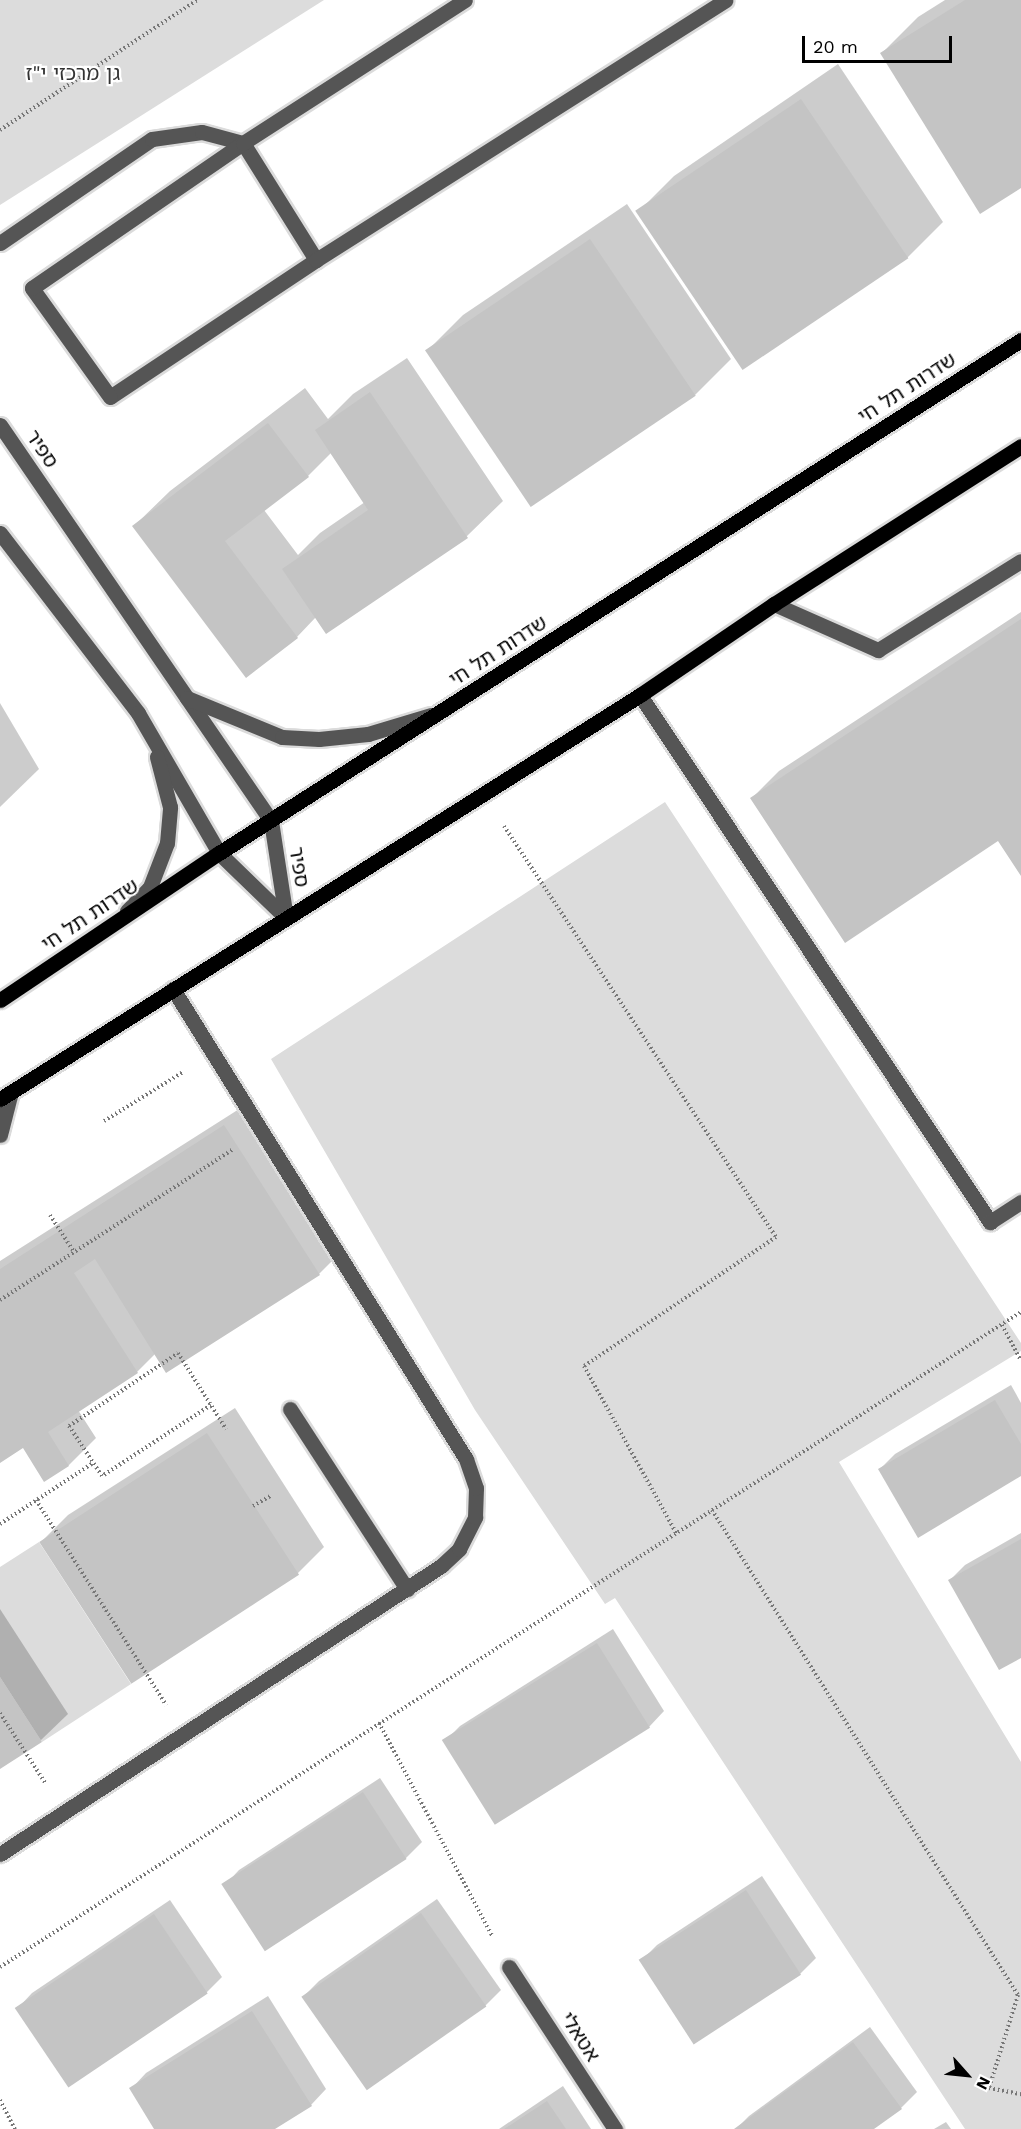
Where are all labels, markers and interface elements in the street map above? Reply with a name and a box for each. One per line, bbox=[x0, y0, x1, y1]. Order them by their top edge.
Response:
scale bar bbox=[805, 24, 955, 62]
text: 20 m bbox=[813, 36, 858, 57]
park label: גן מרכזי י"ז bbox=[26, 61, 120, 85]
street label: שדרות תל חי bbox=[854, 348, 960, 428]
street label: ספיר bbox=[21, 425, 63, 473]
street label: שדרות תל חי bbox=[445, 611, 551, 691]
street label: ספיר bbox=[284, 845, 314, 889]
street label: שדרות תל חי bbox=[37, 874, 143, 956]
street label: אטאלי bbox=[555, 2008, 605, 2066]
north arrow bbox=[937, 2045, 997, 2105]
text: N bbox=[972, 2074, 995, 2093]

